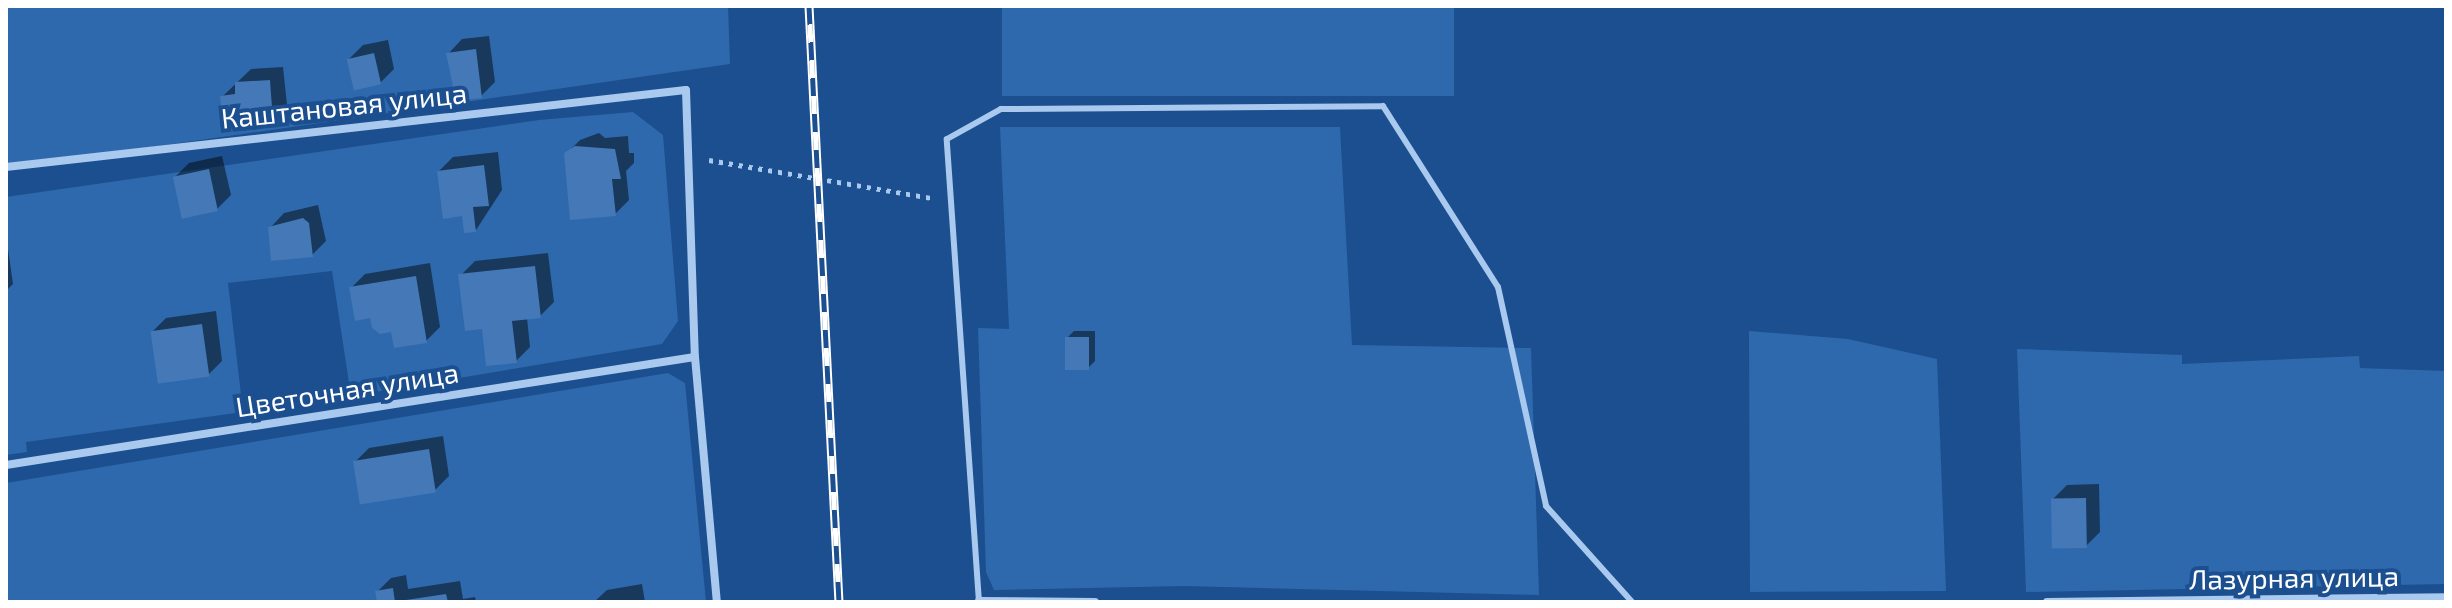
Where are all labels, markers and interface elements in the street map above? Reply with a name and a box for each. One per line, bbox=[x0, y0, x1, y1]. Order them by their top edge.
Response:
street label: Каштановая улица bbox=[219, 75, 469, 135]
street label: Цветочная улица bbox=[233, 355, 461, 423]
street label: Лазурная улица bbox=[2189, 558, 2399, 596]

